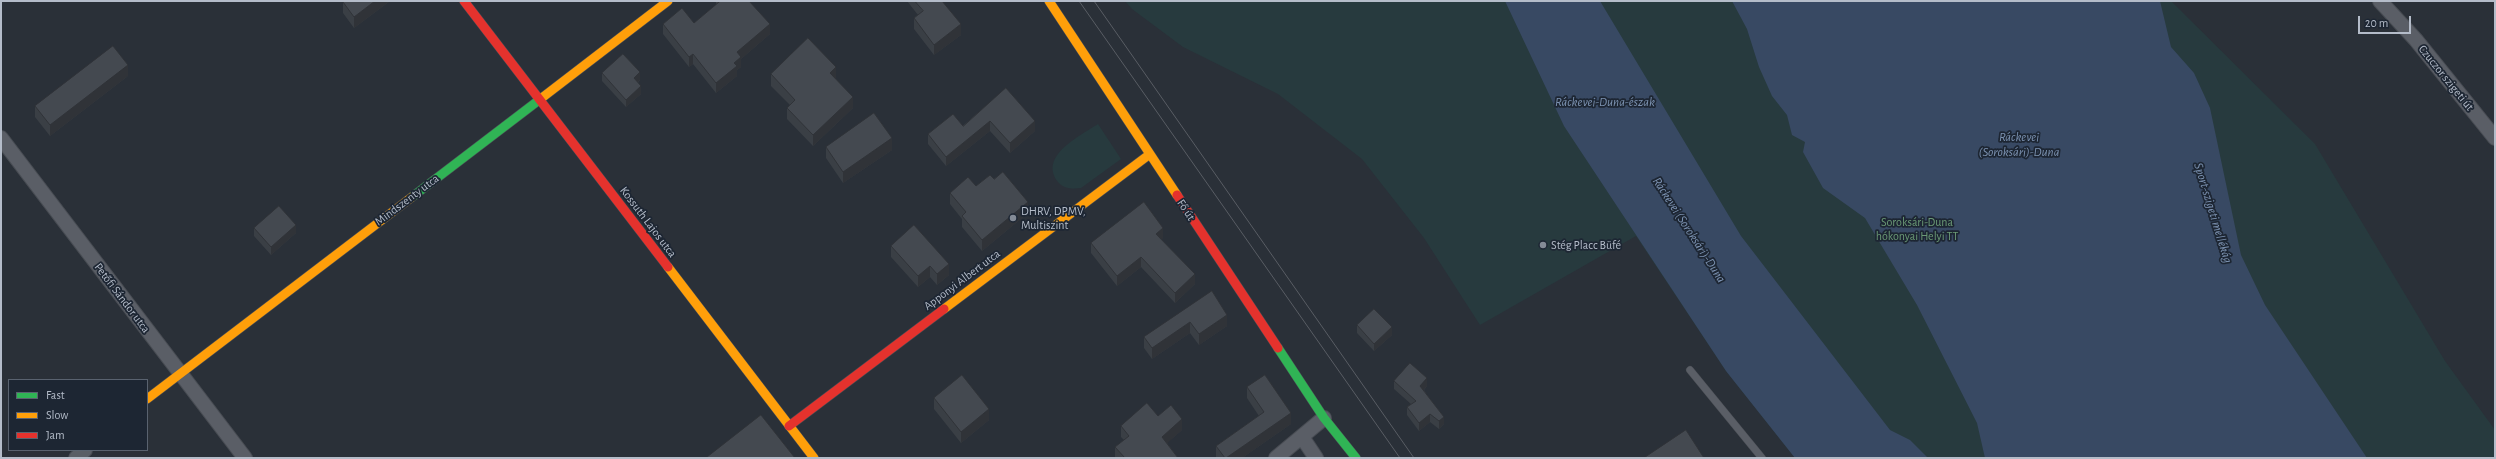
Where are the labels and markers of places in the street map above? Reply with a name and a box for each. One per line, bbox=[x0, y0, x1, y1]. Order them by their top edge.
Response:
place label: DHRV, DPMV, Multiszint bbox=[1021, 204, 1086, 232]
marker: DHRV, DPMV, Multiszint bbox=[1008, 213, 1018, 223]
place label: Stég Placc Büfé bbox=[1551, 238, 1621, 252]
marker: Stég Placc Büfé bbox=[1538, 240, 1548, 250]

